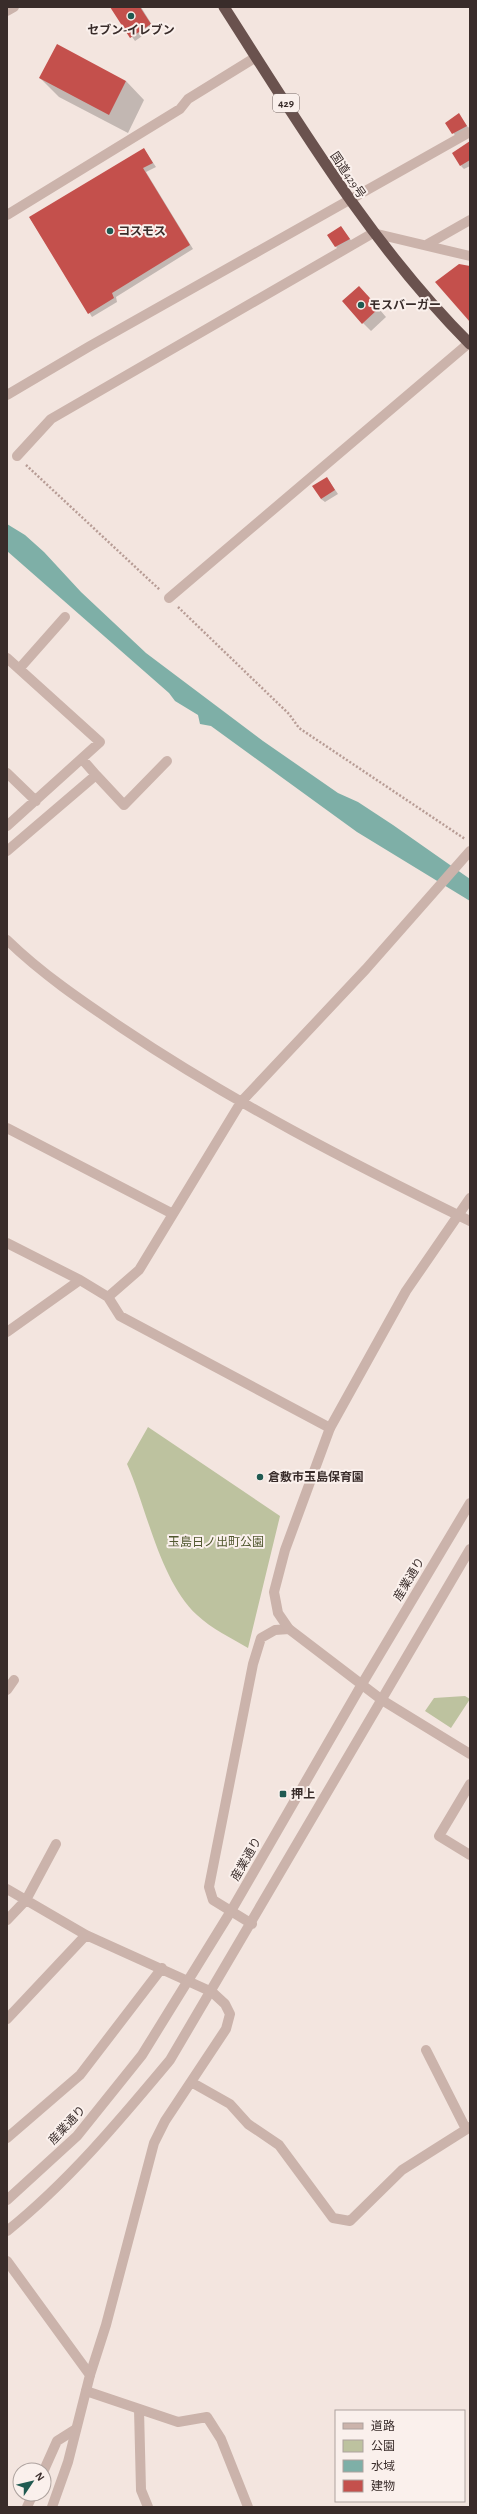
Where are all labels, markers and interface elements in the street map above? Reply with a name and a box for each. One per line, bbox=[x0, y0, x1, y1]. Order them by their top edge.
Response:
marker: セブン-イレブン bbox=[126, 11, 136, 21]
place label: セブン-イレブン bbox=[87, 23, 175, 36]
road number: 429 bbox=[273, 94, 299, 112]
street label: 国道429号 bbox=[328, 149, 369, 200]
place label: コスモス bbox=[118, 225, 166, 237]
marker: コスモス bbox=[105, 226, 115, 236]
place label: モスバーガー bbox=[369, 298, 441, 311]
marker: モスバーガー bbox=[356, 300, 366, 310]
place label: 倉敷市玉島保育園 bbox=[268, 1470, 364, 1483]
marker: 倉敷市玉島保育園 bbox=[255, 1472, 265, 1482]
park label: 玉島日ノ出町公園 bbox=[168, 1535, 264, 1548]
street label: 産業通り bbox=[391, 1555, 427, 1603]
place label: 押上 bbox=[291, 1788, 315, 1800]
marker: 押上 bbox=[278, 1789, 288, 1799]
street label: 産業通り bbox=[228, 1835, 263, 1883]
street label: 産業通り bbox=[46, 2103, 88, 2147]
legend bbox=[335, 2410, 465, 2502]
text: 道路 bbox=[371, 2419, 395, 2432]
text: 公園 bbox=[371, 2440, 395, 2452]
text: 水域 bbox=[371, 2460, 395, 2472]
north arrow bbox=[12, 2462, 52, 2502]
text: N bbox=[33, 2470, 46, 2483]
text: 建物 bbox=[371, 2479, 395, 2492]

